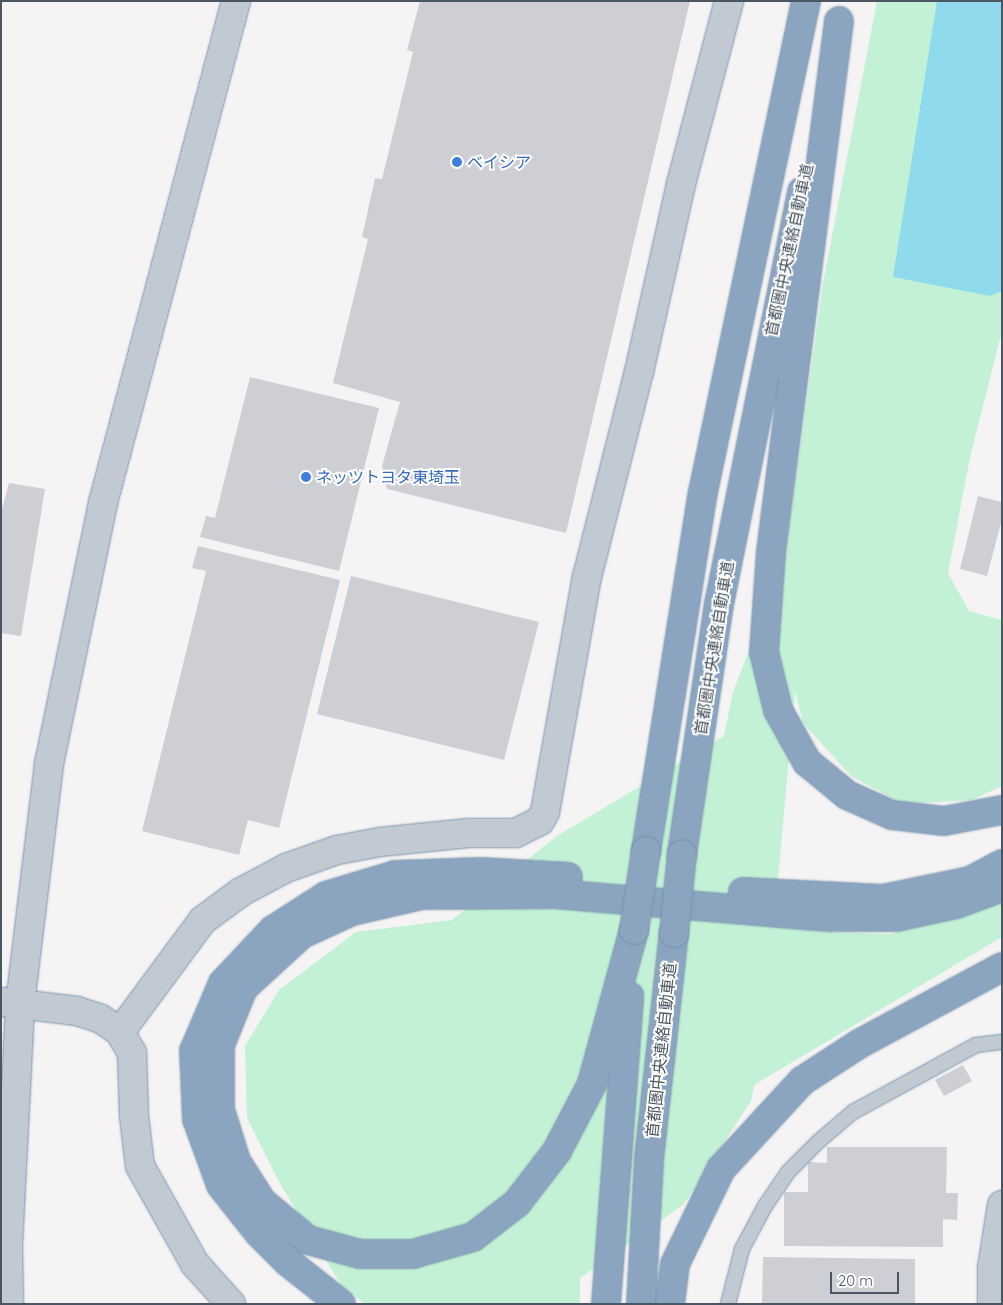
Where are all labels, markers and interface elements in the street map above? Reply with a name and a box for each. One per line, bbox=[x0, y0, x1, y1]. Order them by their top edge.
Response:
place label: ベイシア bbox=[467, 152, 531, 172]
marker: ベイシア bbox=[451, 156, 463, 168]
street label: 首都圏中央連絡自動車道 bbox=[761, 162, 817, 338]
place label: ネッツトヨタ東埼玉 bbox=[316, 467, 460, 487]
marker: ネッツトヨタ東埼玉 bbox=[300, 471, 312, 483]
street label: 首都圏中央連絡自動車道 bbox=[691, 560, 737, 736]
street label: 首都圏中央連絡自動車道 bbox=[642, 961, 680, 1139]
scale bar bbox=[833, 1262, 902, 1294]
text: 20 m bbox=[838, 1271, 873, 1290]

